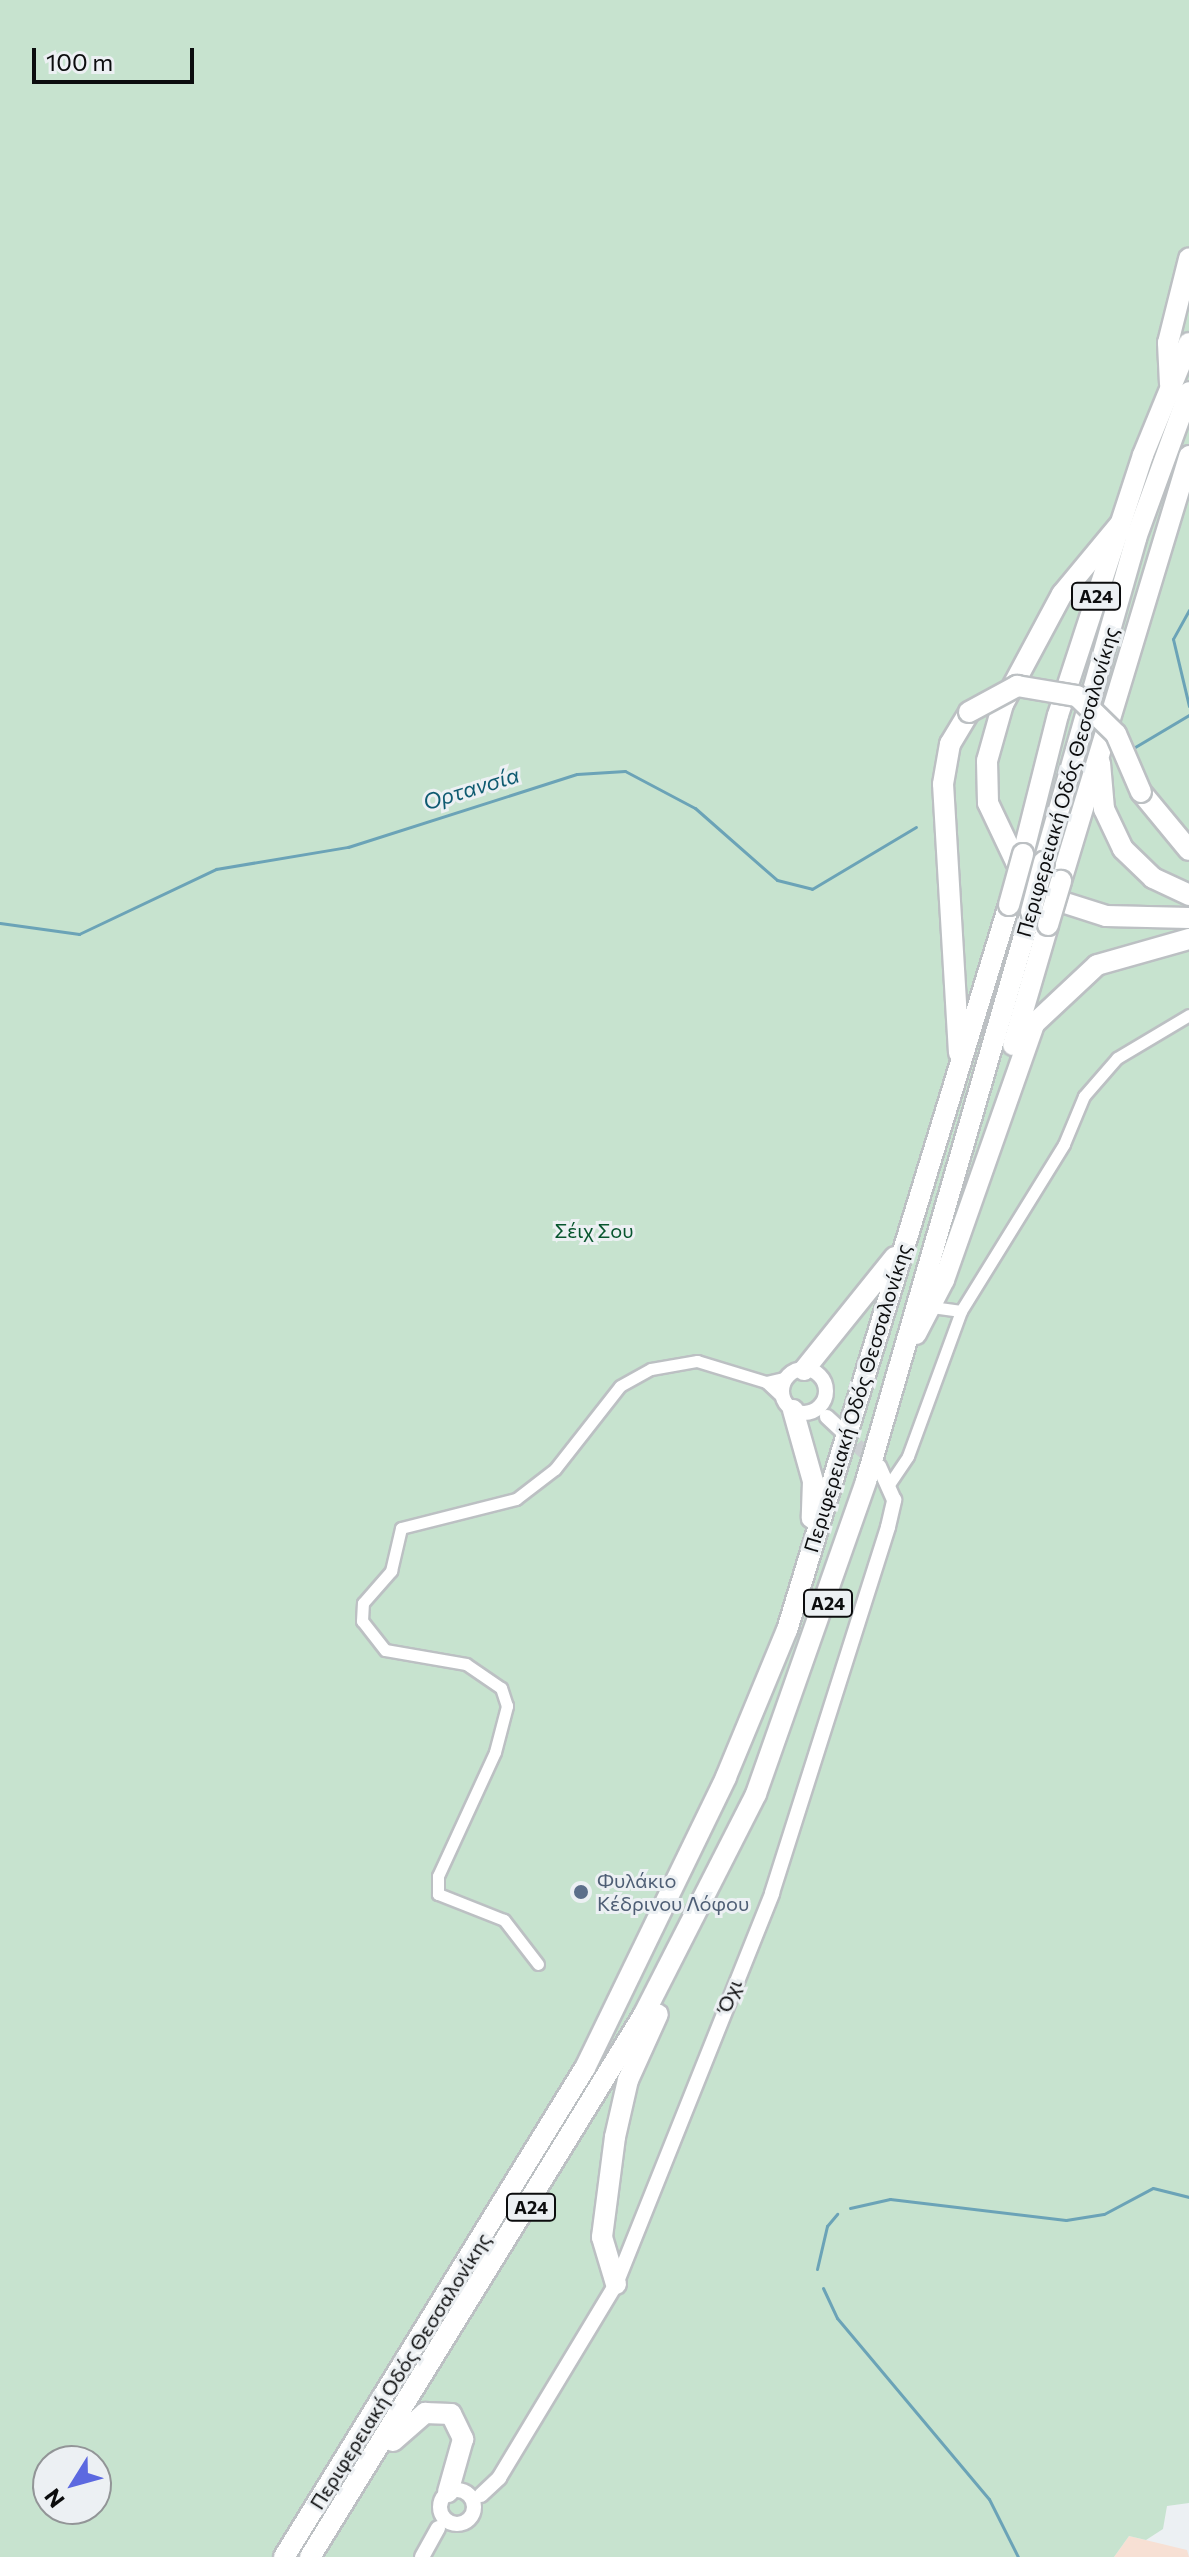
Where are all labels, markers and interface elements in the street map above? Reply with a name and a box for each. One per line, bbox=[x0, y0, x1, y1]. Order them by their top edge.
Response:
scale bar bbox=[36, 32, 198, 82]
text: 100 m bbox=[46, 47, 113, 76]
road number: Α24 bbox=[1070, 582, 1122, 610]
street label: Περιφερειακή Οδός Θεσσαλονίκης bbox=[1011, 624, 1123, 940]
water label: Ορτανσία bbox=[420, 761, 522, 815]
park label: Σέιχ Σου bbox=[554, 1218, 634, 1242]
street label: Περιφερειακή Οδός Θεσσαλονίκης bbox=[799, 1241, 915, 1555]
road number: Α24 bbox=[802, 1589, 854, 1617]
place label: Φυλάκιο Κέδρινου Λόφου bbox=[597, 1868, 749, 1915]
marker: Φυλάκιο Κέδρινου Λόφου bbox=[572, 1883, 590, 1901]
street label: Όχι bbox=[712, 1976, 746, 2016]
road number: Α24 bbox=[505, 2193, 557, 2221]
street label: Περιφερειακή Οδός Θεσσαλονίκης bbox=[305, 2228, 495, 2514]
north arrow bbox=[32, 2445, 112, 2525]
text: N bbox=[38, 2484, 70, 2513]

